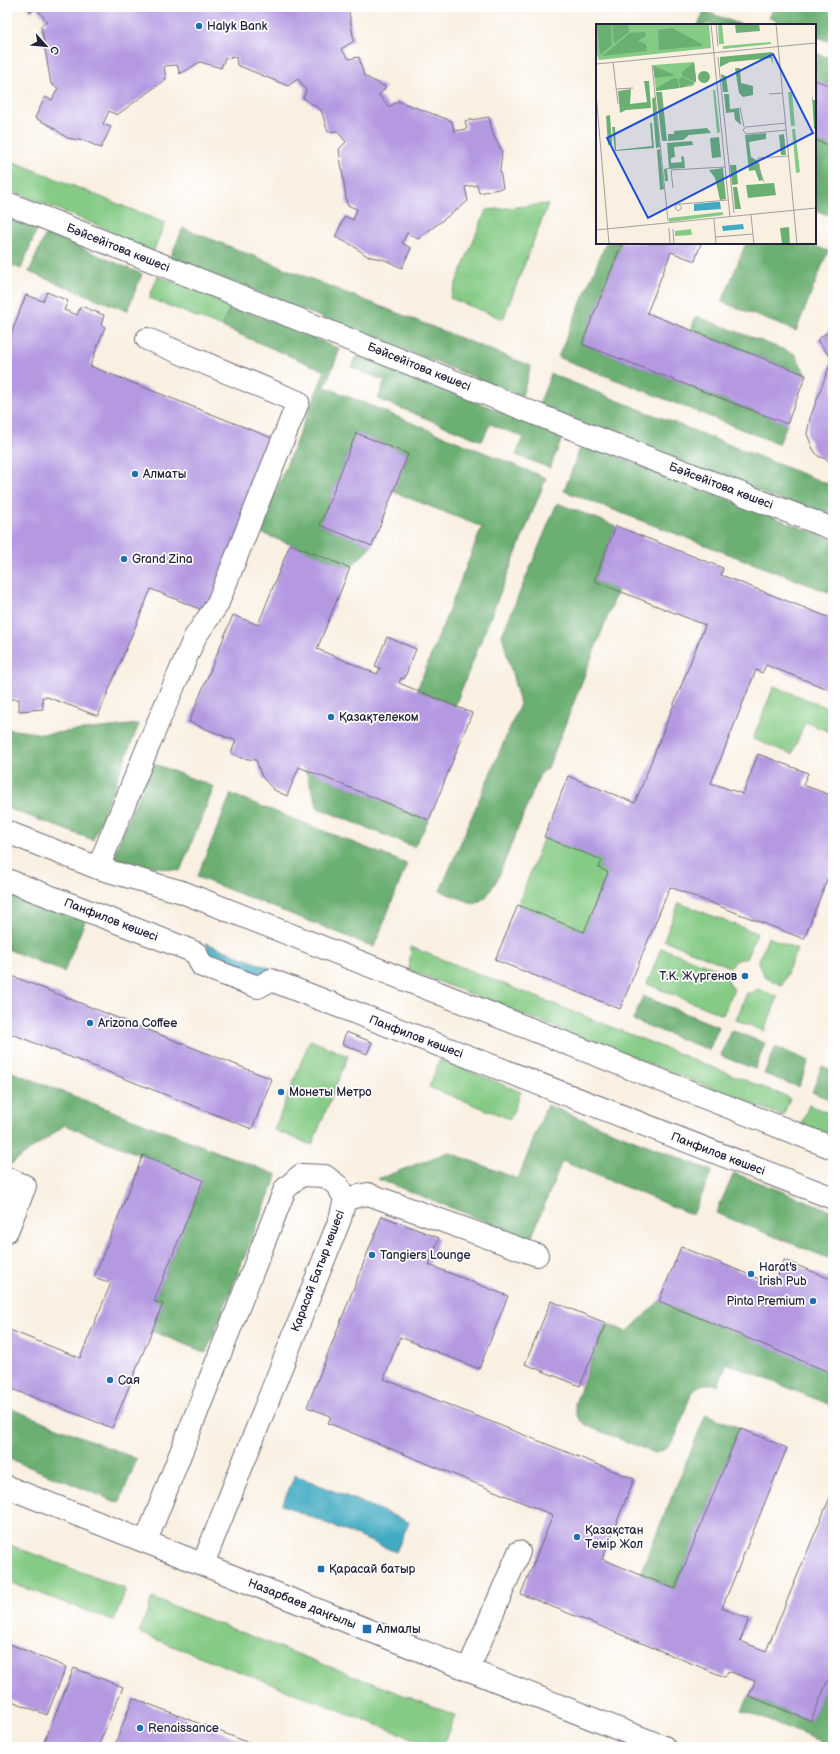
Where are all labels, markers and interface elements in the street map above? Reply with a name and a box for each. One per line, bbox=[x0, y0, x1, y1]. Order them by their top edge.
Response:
place label: Halyk Bank bbox=[207, 19, 268, 34]
marker: Halyk Bank bbox=[194, 21, 204, 31]
inset map bbox=[596, 24, 816, 244]
north arrow bbox=[26, 26, 66, 66]
text: С bbox=[47, 44, 62, 57]
street label: Бәйсейітова көшесі bbox=[64, 220, 172, 276]
street label: Бәйсейітова көшесі bbox=[365, 339, 473, 395]
street label: Бәйсейітова көшесі bbox=[667, 459, 775, 513]
place label: Алматы bbox=[142, 467, 186, 482]
marker: Алматы bbox=[130, 469, 140, 479]
place label: Grand Zina bbox=[132, 552, 193, 567]
marker: Grand Zina bbox=[119, 554, 129, 564]
place label: Қазақтелеком bbox=[339, 710, 419, 725]
marker: Қазақтелеком bbox=[326, 712, 336, 722]
street label: Панфилов көшесі bbox=[62, 895, 160, 945]
place label: Т.К. Жүргенов bbox=[659, 969, 738, 984]
marker: Т.К. Жүргенов bbox=[740, 971, 750, 981]
street label: Панфилов көшесі bbox=[367, 1012, 465, 1062]
place label: Arizona Coffee bbox=[98, 1016, 177, 1031]
marker: Arizona Coffee bbox=[85, 1018, 95, 1028]
place label: Монеты Метро bbox=[289, 1085, 372, 1100]
marker: Монеты Метро bbox=[276, 1087, 286, 1097]
street label: Панфилов көшесі bbox=[669, 1129, 767, 1179]
street label: Қарасай Батыр көшесі bbox=[288, 1208, 348, 1334]
place label: Tangiers Lounge bbox=[380, 1248, 471, 1263]
marker: Tangiers Lounge bbox=[367, 1250, 377, 1260]
place label: Harat's Irish Pub bbox=[759, 1260, 807, 1289]
marker: Harat's Irish Pub bbox=[746, 1269, 756, 1279]
place label: Pinta Premium bbox=[726, 1294, 805, 1309]
marker: Pinta Premium bbox=[808, 1296, 818, 1306]
place label: Сая bbox=[118, 1373, 140, 1388]
marker: Сая bbox=[105, 1375, 115, 1385]
place label: Қазақстан Темір Жол bbox=[585, 1523, 643, 1552]
marker: Қазақстан Темір Жол bbox=[572, 1532, 582, 1542]
place label: Қарасай батыр bbox=[329, 1562, 416, 1577]
marker: Қарасай батыр bbox=[316, 1564, 326, 1574]
street label: Назарбаев даңғылы bbox=[246, 1575, 358, 1633]
place label: Алмалы bbox=[375, 1622, 421, 1637]
marker: Алмалы bbox=[361, 1623, 373, 1635]
place label: Renaissance bbox=[148, 1721, 219, 1736]
marker: Renaissance bbox=[135, 1723, 145, 1733]

